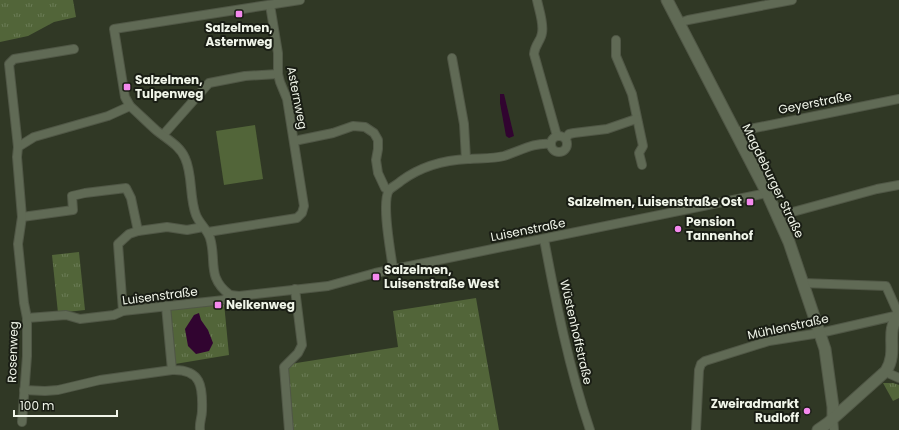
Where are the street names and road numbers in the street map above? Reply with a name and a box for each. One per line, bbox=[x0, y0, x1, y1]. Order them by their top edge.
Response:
street label: Asternweg bbox=[283, 65, 312, 131]
street label: Geyerstraße bbox=[777, 87, 853, 118]
street label: Magdeburger Straße bbox=[738, 121, 809, 241]
street label: Luisenstraße bbox=[489, 214, 567, 245]
street label: Wüstenhoffstraße bbox=[556, 278, 597, 386]
street label: Luisenstraße bbox=[121, 282, 199, 309]
street label: Mühlenstraße bbox=[746, 310, 830, 343]
street label: Rosenweg bbox=[3, 321, 22, 383]

